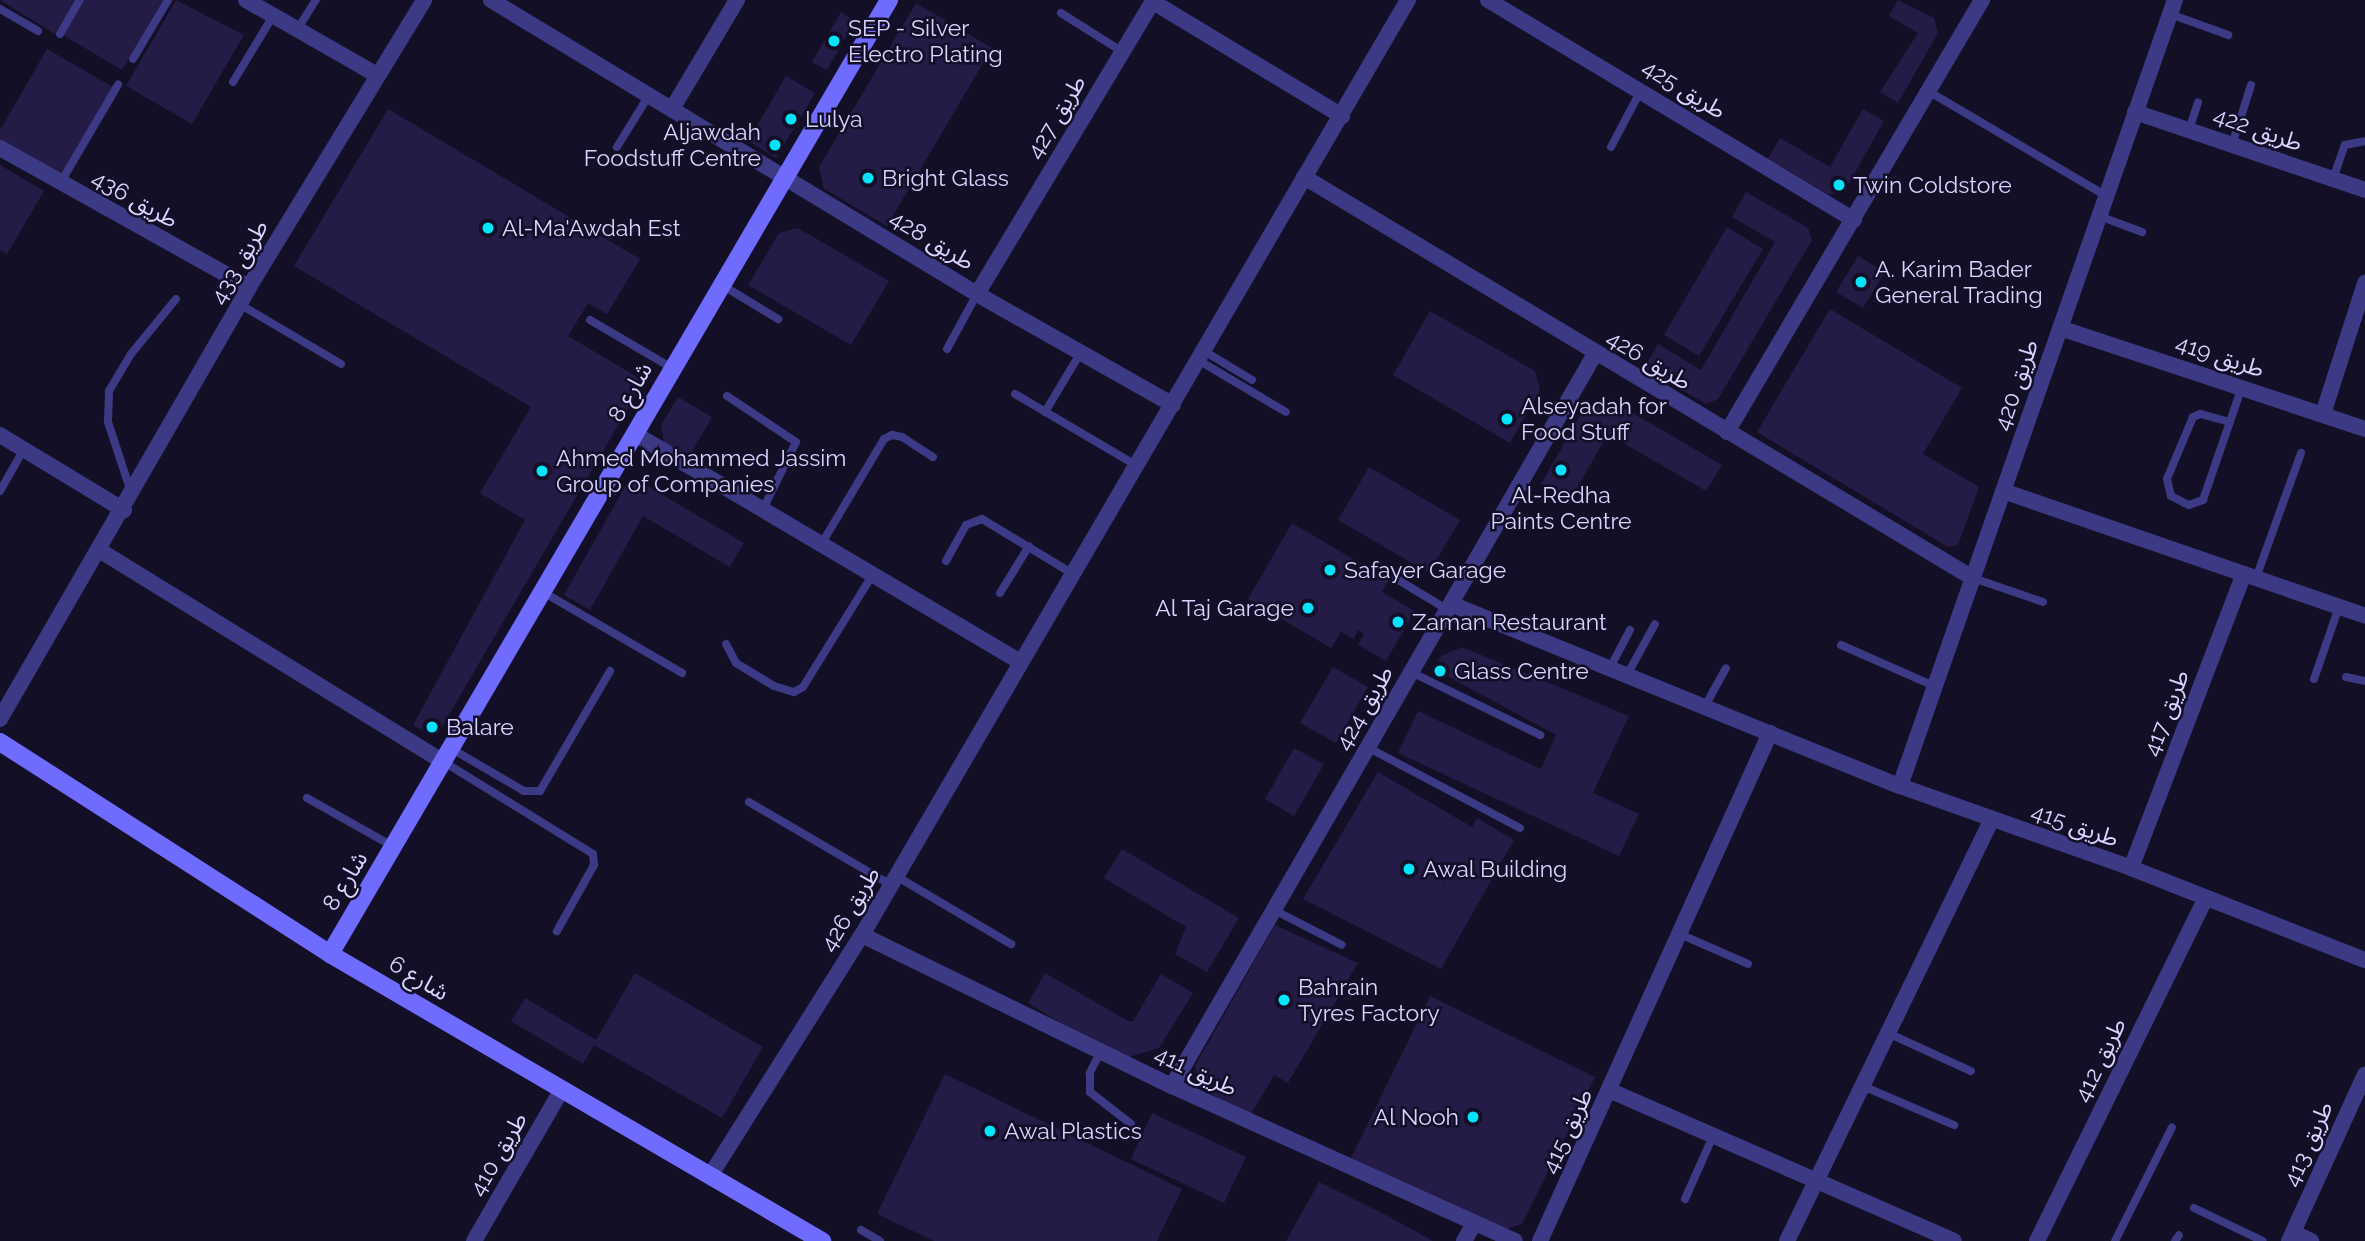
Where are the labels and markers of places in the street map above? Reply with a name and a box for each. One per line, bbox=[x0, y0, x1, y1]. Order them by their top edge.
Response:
place label: SEP - Silver Electro Plating bbox=[848, 14, 1003, 68]
marker: SEP - Silver Electro Plating bbox=[826, 33, 842, 49]
place label: Lulya bbox=[805, 105, 863, 133]
marker: Lulya bbox=[783, 111, 799, 127]
place label: Aljawdah Foodstuff Centre bbox=[583, 118, 761, 172]
marker: Aljawdah Foodstuff Centre bbox=[767, 137, 783, 153]
place label: Bright Glass bbox=[882, 164, 1009, 192]
marker: Bright Glass bbox=[860, 170, 876, 186]
place label: Twin Coldstore bbox=[1853, 171, 2012, 199]
marker: Twin Coldstore bbox=[1831, 177, 1847, 193]
place label: Al-Ma'Awdah Est bbox=[502, 214, 680, 242]
marker: Al-Ma'Awdah Est bbox=[480, 220, 496, 236]
place label: A. Karim Bader General Trading bbox=[1875, 255, 2044, 309]
marker: A. Karim Bader General Trading bbox=[1853, 274, 1869, 290]
place label: Alseyadah for Food Stuff bbox=[1521, 392, 1667, 446]
marker: Alseyadah for Food Stuff bbox=[1499, 411, 1515, 427]
place label: Ahmed Mohammed Jassim Group of Companies bbox=[556, 444, 847, 498]
marker: Al-Redha Paints Centre bbox=[1553, 462, 1569, 478]
marker: Ahmed Mohammed Jassim Group of Companies bbox=[534, 463, 550, 479]
place label: Al-Redha Paints Centre bbox=[1490, 481, 1632, 535]
place label: Safayer Garage bbox=[1344, 556, 1507, 584]
marker: Safayer Garage bbox=[1322, 562, 1338, 578]
place label: Al Taj Garage bbox=[1154, 594, 1294, 622]
marker: Al Taj Garage bbox=[1300, 600, 1316, 616]
place label: Zaman Restaurant bbox=[1412, 608, 1607, 636]
marker: Zaman Restaurant bbox=[1390, 614, 1406, 630]
place label: Glass Centre bbox=[1454, 657, 1589, 685]
marker: Glass Centre bbox=[1432, 663, 1448, 679]
place label: Balare bbox=[446, 713, 514, 741]
marker: Balare bbox=[424, 719, 440, 735]
place label: Awal Building bbox=[1423, 855, 1568, 883]
marker: Awal Building bbox=[1401, 861, 1417, 877]
place label: Bahrain Tyres Factory bbox=[1298, 973, 1440, 1027]
marker: Bahrain Tyres Factory bbox=[1276, 992, 1292, 1008]
place label: Al Nooh bbox=[1373, 1103, 1459, 1131]
marker: Al Nooh bbox=[1465, 1109, 1481, 1125]
place label: Awal Plastics bbox=[1004, 1117, 1142, 1145]
marker: Awal Plastics bbox=[982, 1123, 998, 1139]

